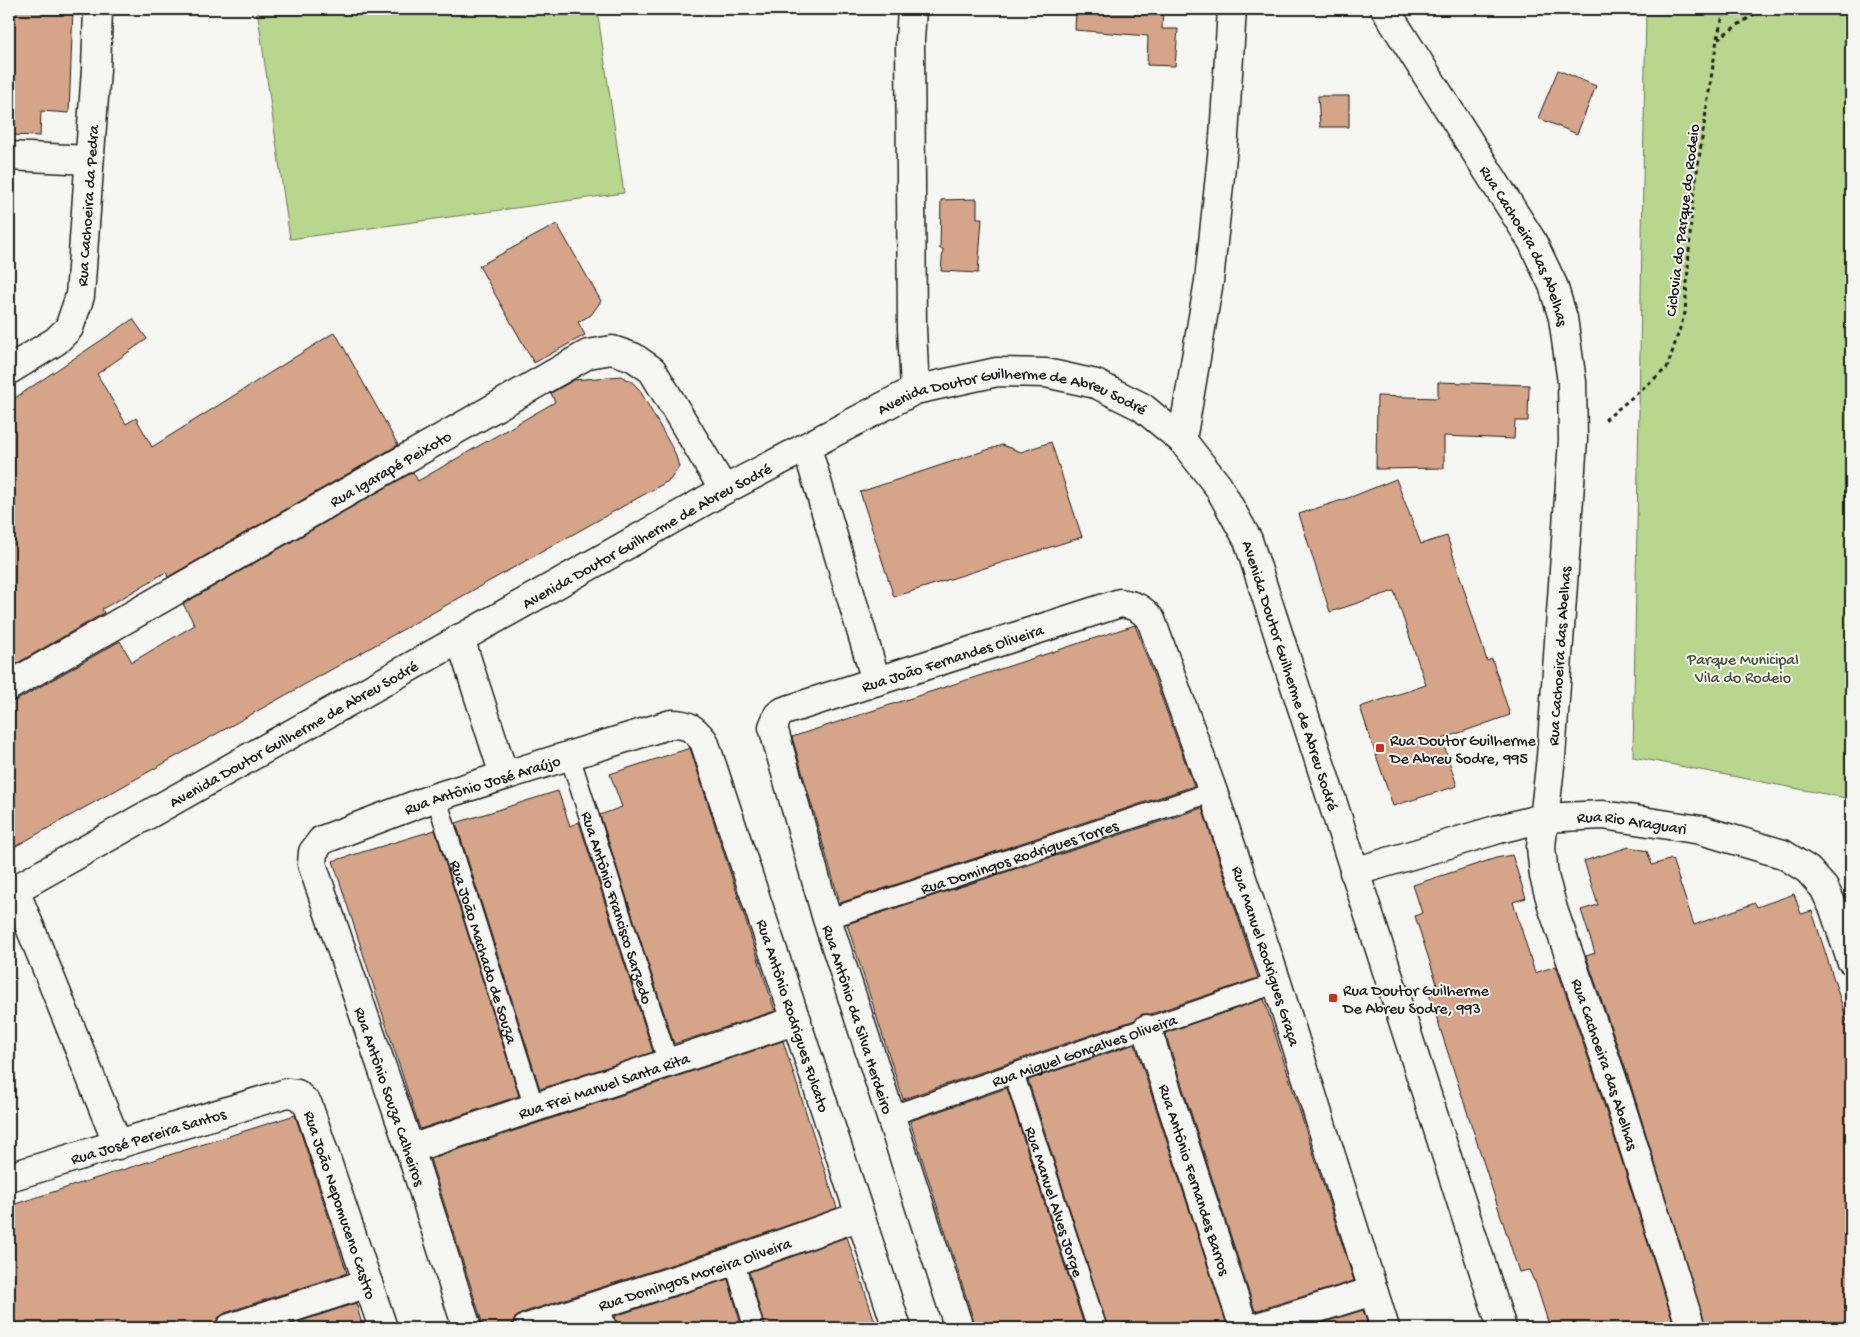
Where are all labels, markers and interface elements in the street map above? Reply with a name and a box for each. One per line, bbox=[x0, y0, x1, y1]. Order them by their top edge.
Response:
street label: Ciclovia do Parque do Rodeio bbox=[1663, 123, 1706, 318]
street label: Rua Cachoeira da Pedra bbox=[75, 124, 105, 287]
street label: Rua Cachoeira das Abelhas bbox=[1474, 163, 1570, 329]
text: Avenida Doutor Guilherme de Abreu Sodré bbox=[875, 366, 1151, 421]
street label: Avenida Doutor Guilherme de Abreu Sodré bbox=[871, 405, 1153, 425]
street label: Rua Igarapé Peixoto bbox=[327, 428, 456, 513]
street label: Avenida Doutor Guilherme de Abreu Sodré bbox=[520, 460, 776, 615]
street label: Avenida Doutor Guilherme de Abreu Sodré bbox=[1236, 539, 1341, 814]
street label: Rua Cachoeira das Abelhas bbox=[1546, 565, 1577, 746]
street label: Rua João Fernandes Oliveira bbox=[860, 622, 1048, 698]
park label: Parque Municipal Vila do Rodeio bbox=[1686, 652, 1799, 689]
street label: Avenida Doutor Guilherme de Abreu Sodré bbox=[167, 658, 423, 814]
place label: Rua Doutor Guilherme De Abreu Sodre, 995 bbox=[1389, 733, 1537, 770]
marker: Rua Doutor Guilherme De Abreu Sodre, 995 bbox=[1374, 742, 1386, 754]
street label: Rua Antônio José Araújo bbox=[402, 753, 563, 821]
street label: Rua Rio Araguari bbox=[1576, 809, 1688, 841]
street label: Rua Antônio Francisco Sarzedo bbox=[575, 810, 655, 1007]
street label: Rua Domingos Rodrigues Torres bbox=[919, 818, 1122, 901]
street label: Rua João Machado de Souza bbox=[444, 858, 520, 1048]
street label: Rua Manuel Rodrigues Graça bbox=[1226, 864, 1302, 1050]
street label: Rua Antônio Rodrigues Fulcato bbox=[750, 918, 831, 1115]
street label: Rua Antônio da Silva Herdeiro bbox=[816, 923, 895, 1117]
street label: Rua Cachoeira das Abelhas bbox=[1565, 977, 1641, 1154]
place label: Rua Doutor Guilherme De Abreu Sodre, 993 bbox=[1342, 983, 1490, 1020]
marker: Rua Doutor Guilherme De Abreu Sodre, 993 bbox=[1327, 992, 1339, 1004]
street label: Rua Antônio Souza Calheiros bbox=[348, 1005, 428, 1190]
street label: Rua Miguel Gonçalves Oliveira bbox=[990, 1012, 1181, 1093]
street label: Rua Frei Manuel Santa Rita bbox=[517, 1050, 694, 1125]
street label: Rua Antônio Fernandes Barros bbox=[1153, 1082, 1233, 1279]
street label: Rua José Pereira Santos bbox=[69, 1106, 230, 1171]
street label: Rua João Nepomuceno Castro bbox=[298, 1109, 379, 1302]
street label: Rua Manuel Alves Jorge bbox=[1019, 1125, 1086, 1281]
street label: Rua Domingos Moreira Oliveira bbox=[596, 1235, 795, 1317]

